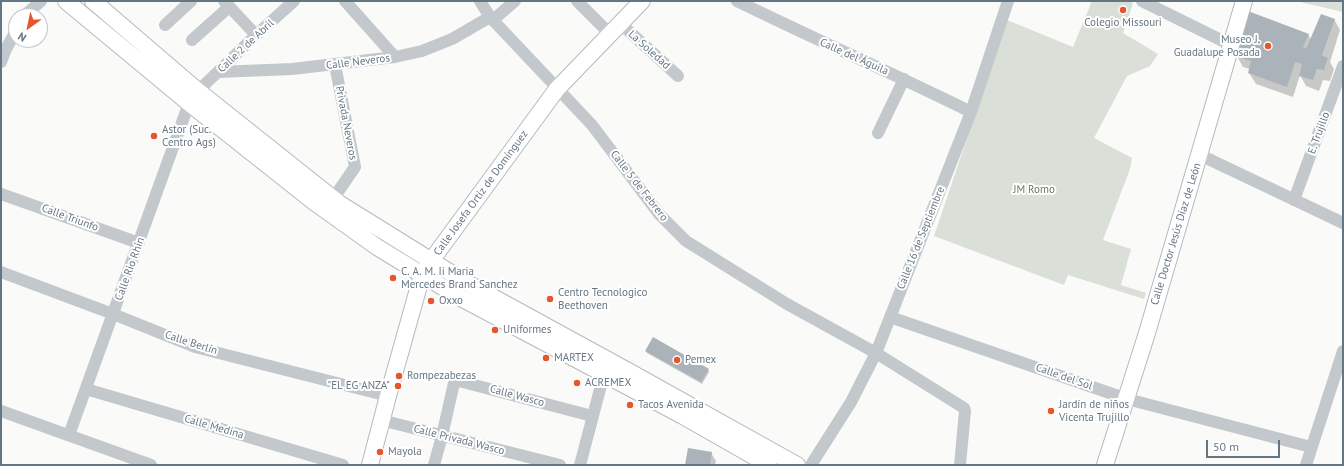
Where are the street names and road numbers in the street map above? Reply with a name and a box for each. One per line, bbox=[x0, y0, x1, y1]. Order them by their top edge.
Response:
street label: Calle 2 de Abril bbox=[215, 17, 277, 75]
street label: La Soledad bbox=[625, 28, 673, 72]
street label: Calle del Águila bbox=[818, 36, 890, 78]
street label: Calle Neveros bbox=[325, 52, 391, 72]
street label: Privada Neveros bbox=[332, 85, 360, 161]
street label: E. Trujillo bbox=[1305, 110, 1333, 156]
street label: Calle Josefa Ortiz de Domínguez bbox=[431, 128, 531, 258]
street label: Calle 5 de Febrero bbox=[607, 148, 671, 224]
street label: Calle Doctor Jesús Díaz de León bbox=[1148, 161, 1204, 307]
street label: Calle 16 de Septiembre bbox=[894, 185, 948, 291]
street label: Calle Triunfo bbox=[40, 202, 100, 234]
street label: Calle Rio Rhin bbox=[112, 236, 148, 302]
street label: Calle Berlín bbox=[163, 328, 219, 358]
street label: Calle del Sol bbox=[1034, 361, 1094, 393]
street label: Calle Wasco bbox=[488, 382, 546, 410]
street label: Calle Medina bbox=[183, 412, 245, 442]
street label: Calle Privada Wasco bbox=[412, 422, 506, 458]

